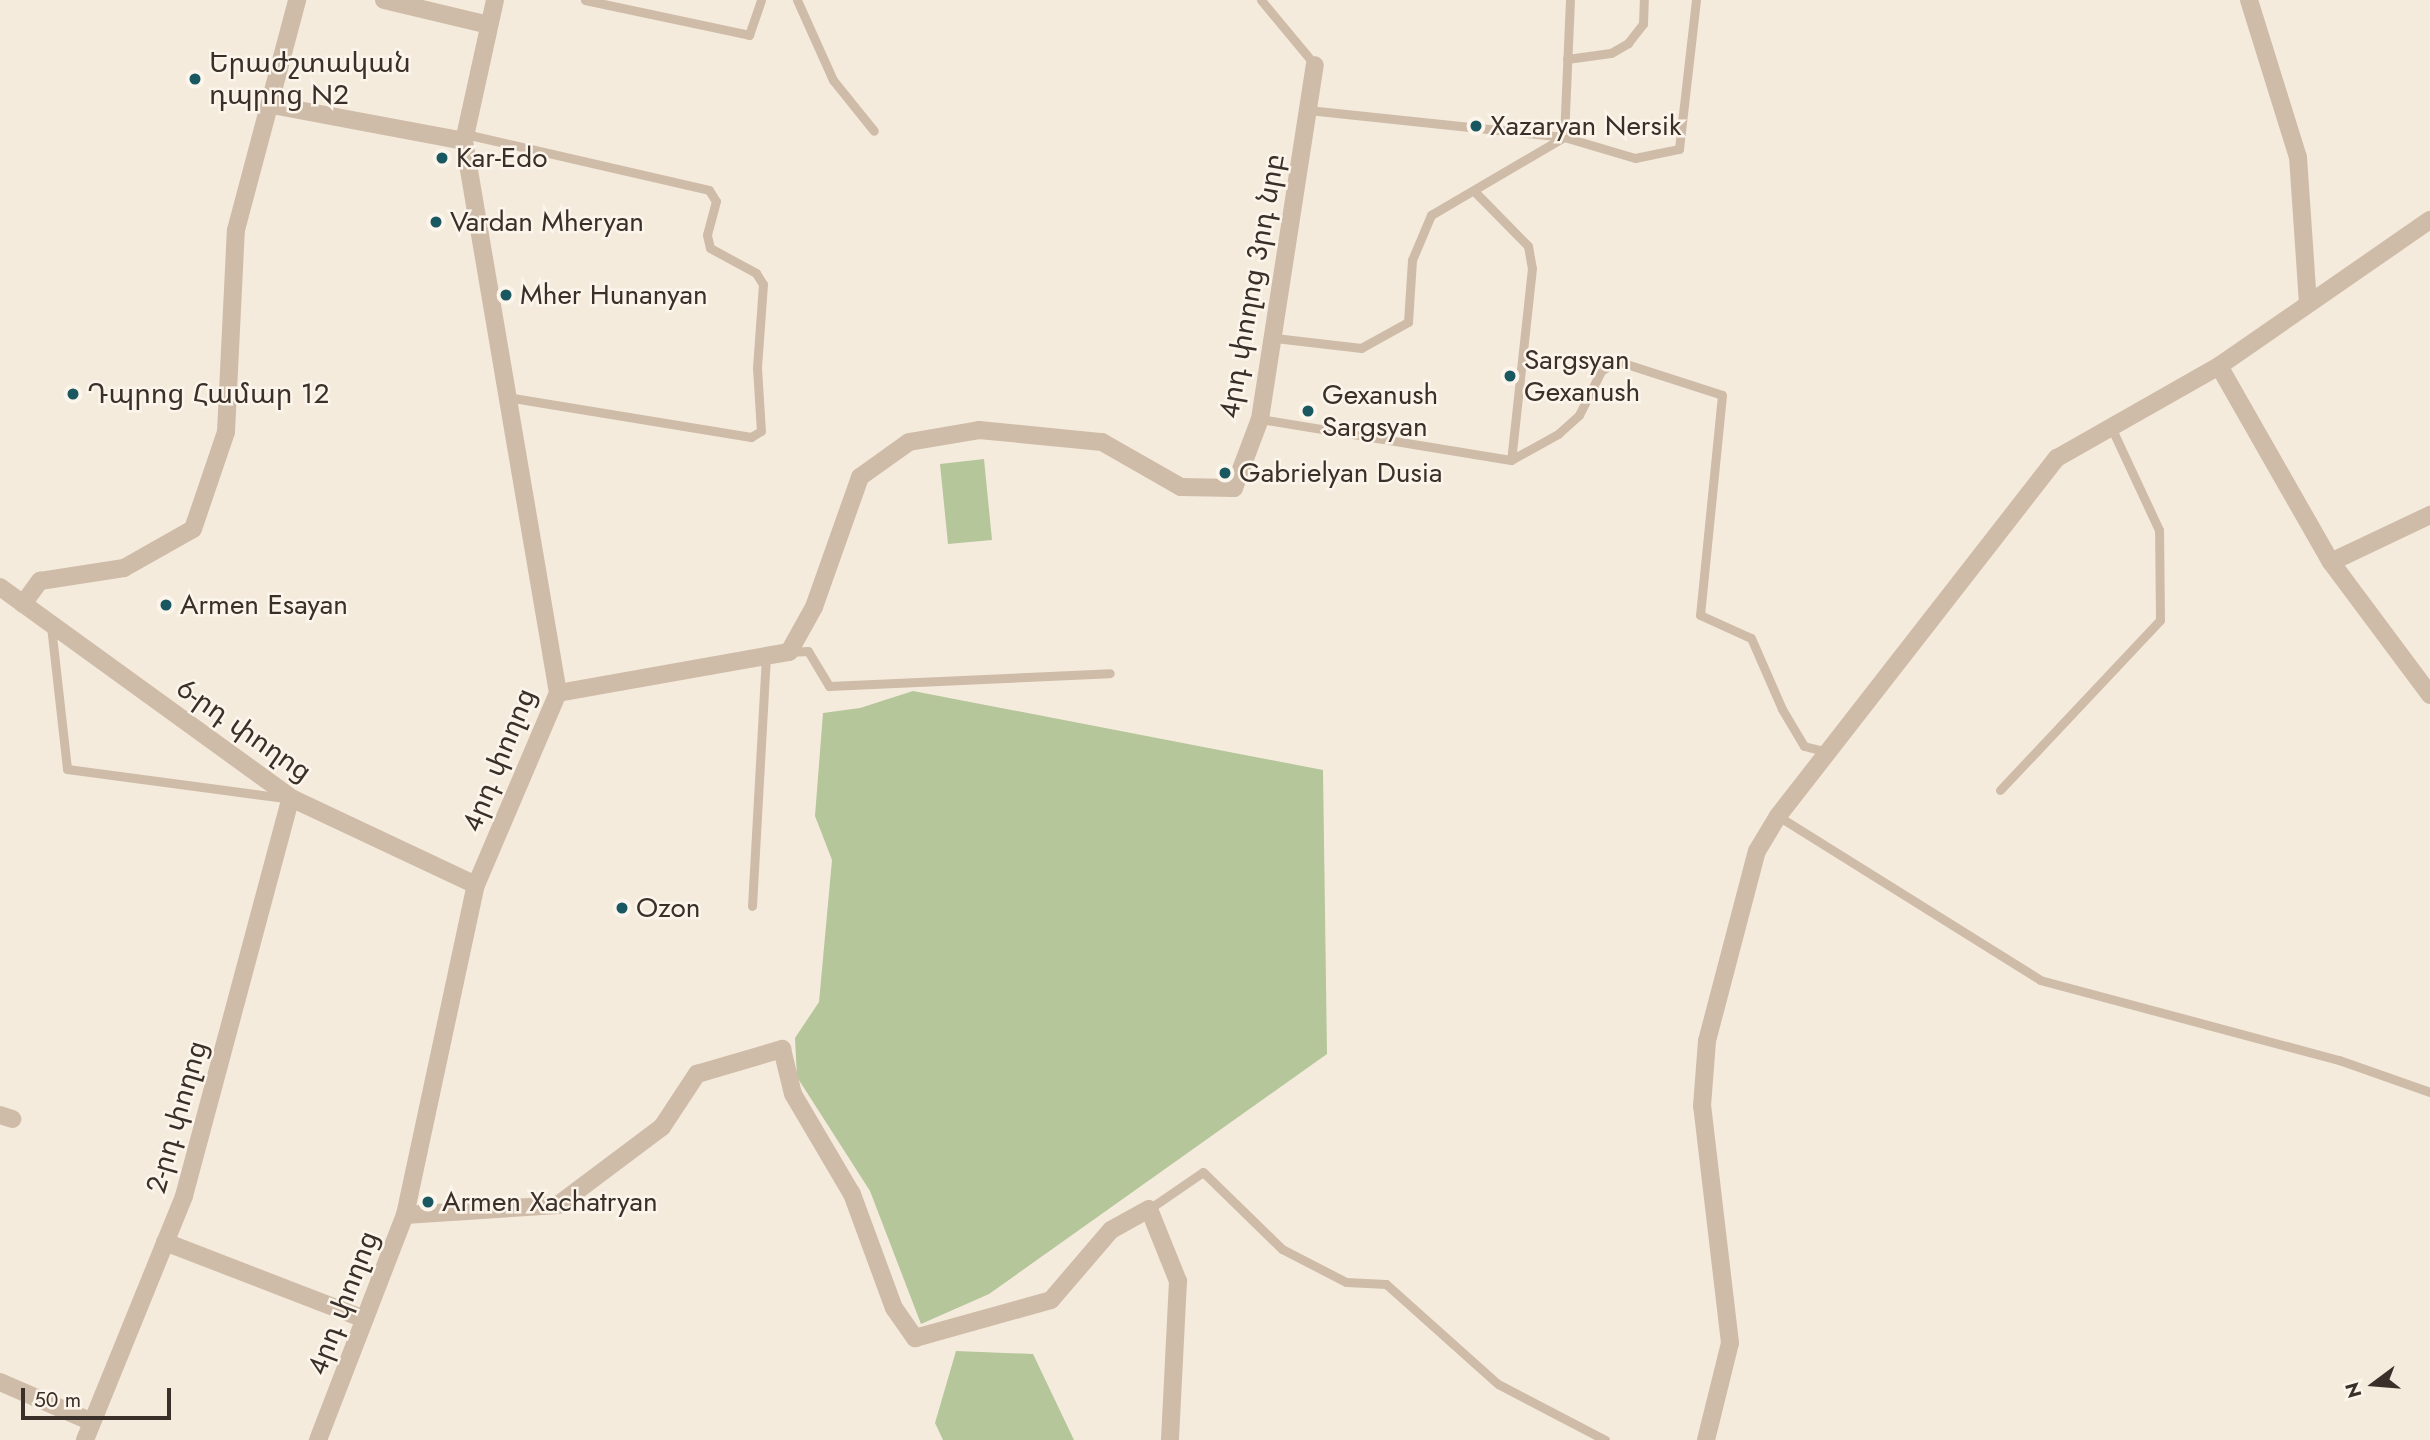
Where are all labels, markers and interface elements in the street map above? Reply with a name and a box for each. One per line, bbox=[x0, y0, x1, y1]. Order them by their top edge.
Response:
place label: Երաժշտական դպրոց N2 bbox=[209, 46, 411, 112]
marker: Երաժշտական դպրոց N2 bbox=[187, 71, 203, 87]
place label: Xazaryan Nersik bbox=[1490, 109, 1681, 143]
marker: Xazaryan Nersik bbox=[1468, 118, 1484, 134]
place label: Kar-Edo bbox=[456, 141, 547, 175]
marker: Kar-Edo bbox=[434, 150, 450, 166]
street label: 4րդ փողոց 3րդ նրբ bbox=[1212, 151, 1292, 421]
place label: Vardan Mheryan bbox=[450, 205, 644, 239]
marker: Vardan Mheryan bbox=[428, 214, 444, 230]
place label: Mher Hunanyan bbox=[520, 278, 708, 312]
marker: Mher Hunanyan bbox=[498, 287, 514, 303]
place label: Sargsyan Gexanush bbox=[1524, 343, 1640, 409]
marker: Sargsyan Gexanush bbox=[1502, 368, 1518, 384]
place label: Դպրոց Համար 12 bbox=[87, 377, 329, 411]
place label: Gexanush Sargsyan bbox=[1322, 378, 1438, 444]
marker: Դպրոց Համար 12 bbox=[65, 386, 81, 402]
marker: Gexanush Sargsyan bbox=[1300, 403, 1316, 419]
place label: Gabrielyan Dusia bbox=[1239, 456, 1443, 490]
marker: Gabrielyan Dusia bbox=[1217, 465, 1233, 481]
place label: Armen Esayan bbox=[180, 588, 348, 622]
marker: Armen Esayan bbox=[158, 597, 174, 613]
street label: 6-րդ փողոց bbox=[170, 671, 318, 789]
street label: 4րդ փողոց bbox=[455, 683, 543, 837]
place label: Ozon bbox=[636, 891, 701, 925]
marker: Ozon bbox=[614, 900, 630, 916]
street label: 2-րդ փողոց bbox=[139, 1037, 215, 1197]
place label: Armen Xachatryan bbox=[442, 1185, 658, 1219]
marker: Armen Xachatryan bbox=[420, 1194, 436, 1210]
street label: 4րդ փողոց bbox=[300, 1226, 386, 1380]
north arrow bbox=[2339, 1349, 2409, 1419]
scale bar bbox=[24, 1374, 175, 1418]
text: N bbox=[2338, 1379, 2368, 1401]
text: 50 m bbox=[34, 1385, 81, 1415]

